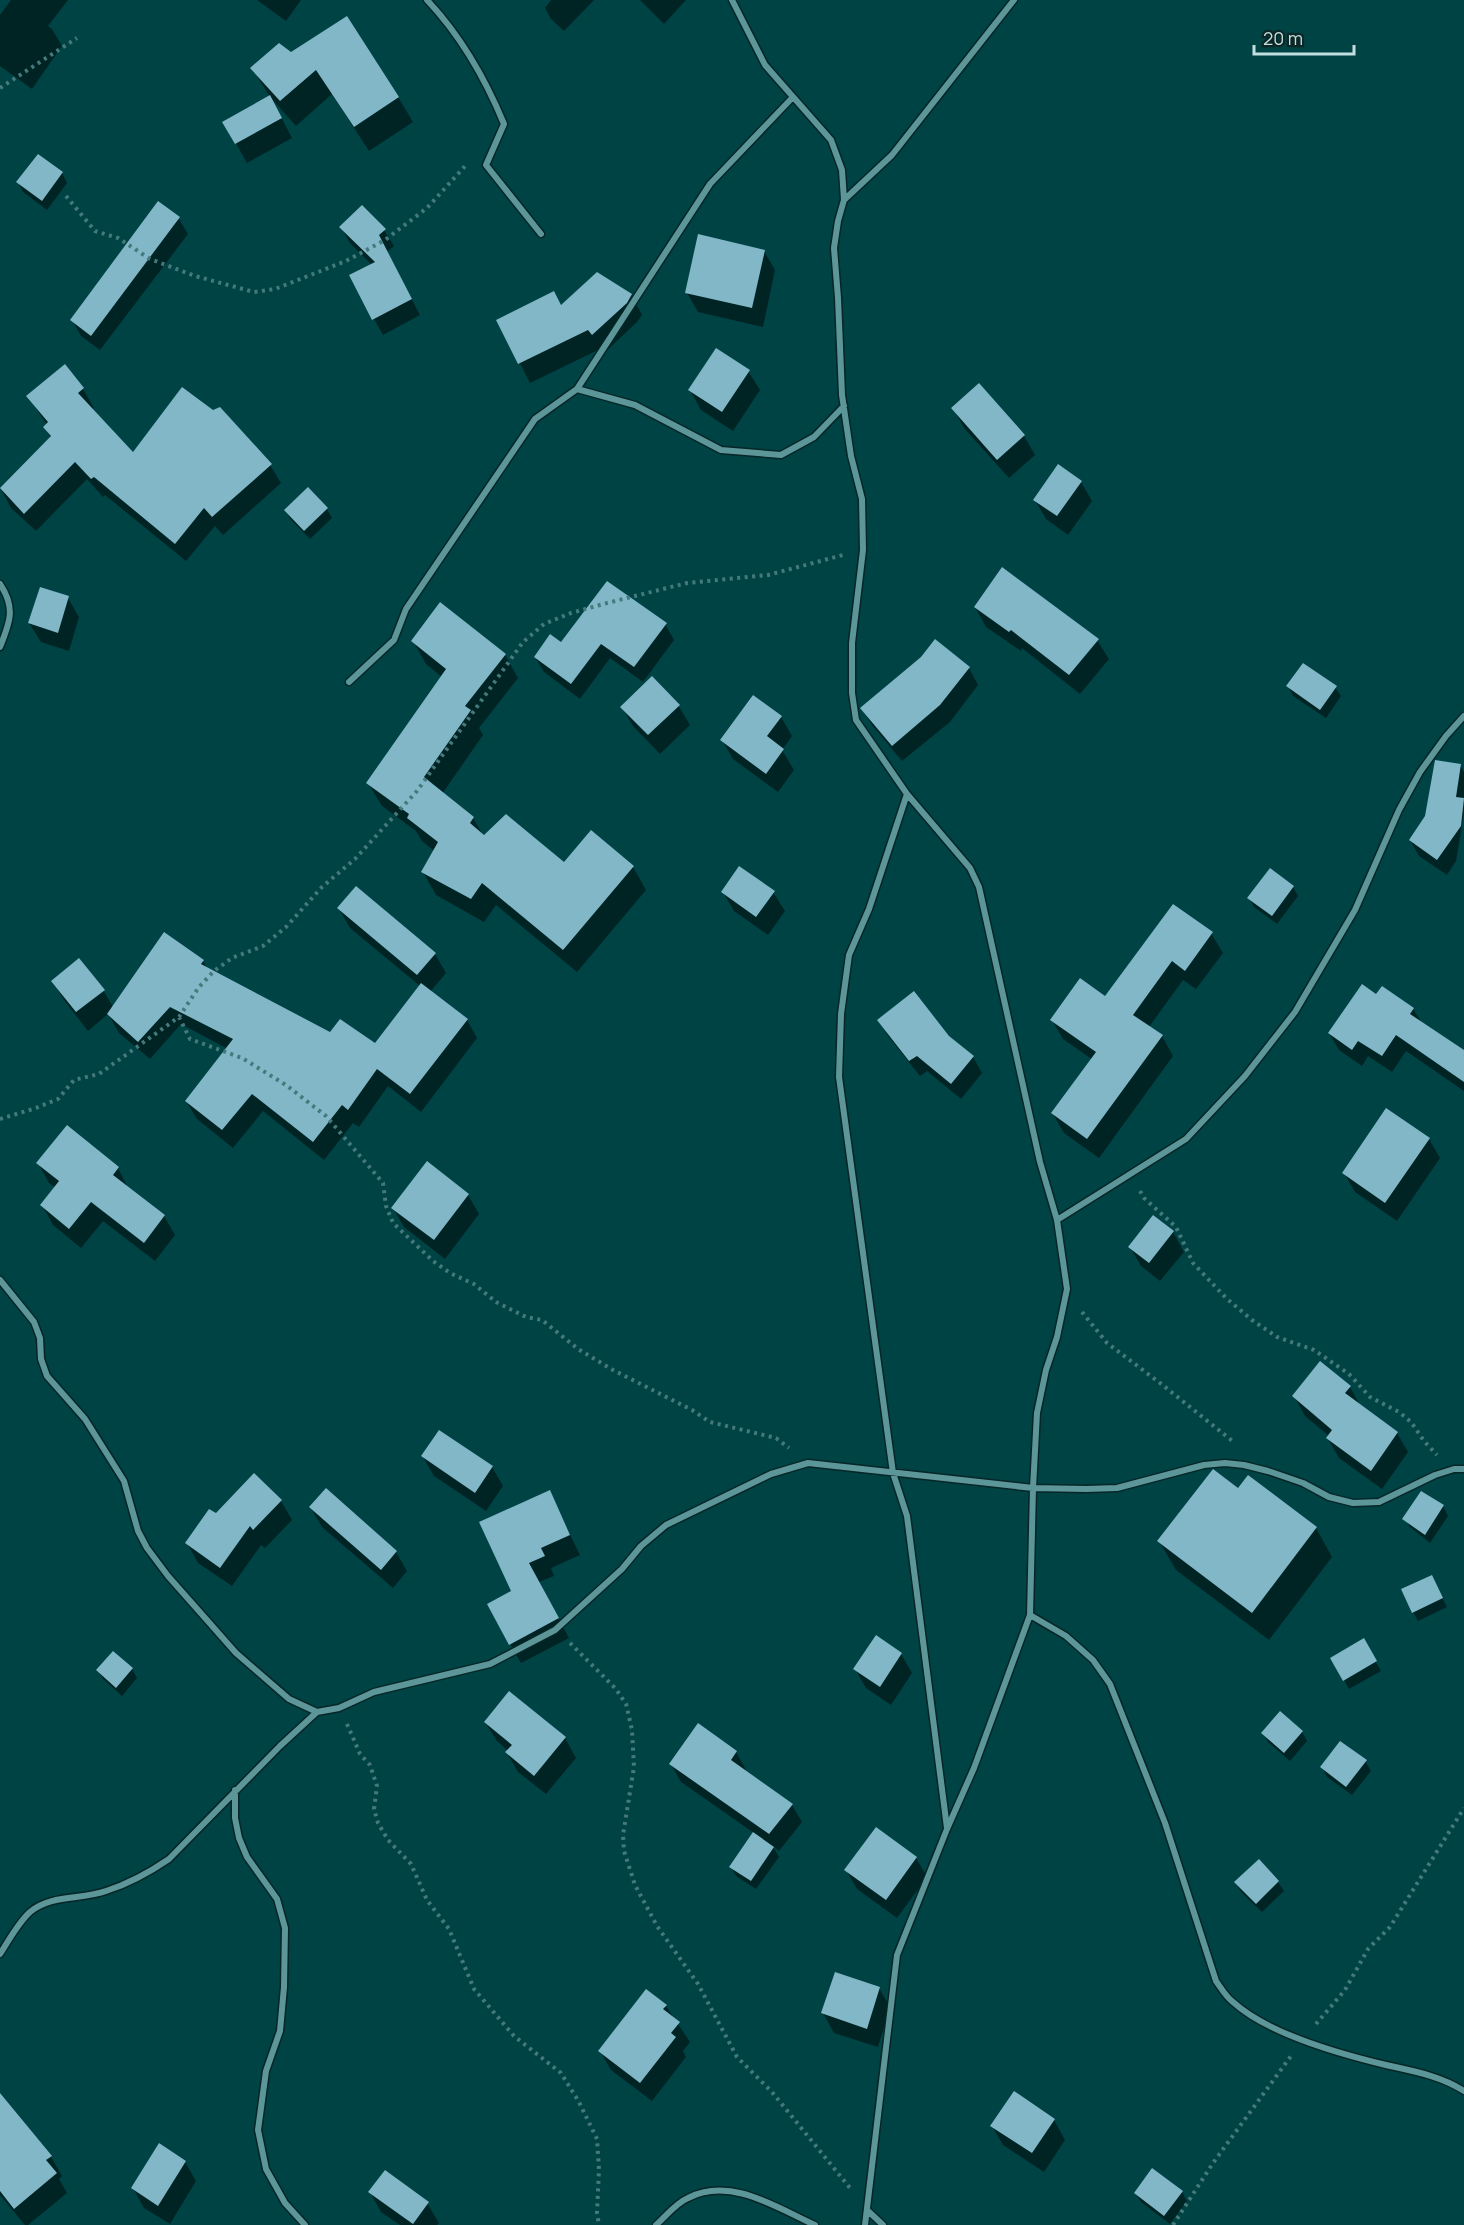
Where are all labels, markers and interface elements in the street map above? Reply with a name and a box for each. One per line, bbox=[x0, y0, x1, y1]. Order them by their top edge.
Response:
scale bar bbox=[1254, 18, 1354, 56]
text: 20 m bbox=[1263, 26, 1303, 50]

